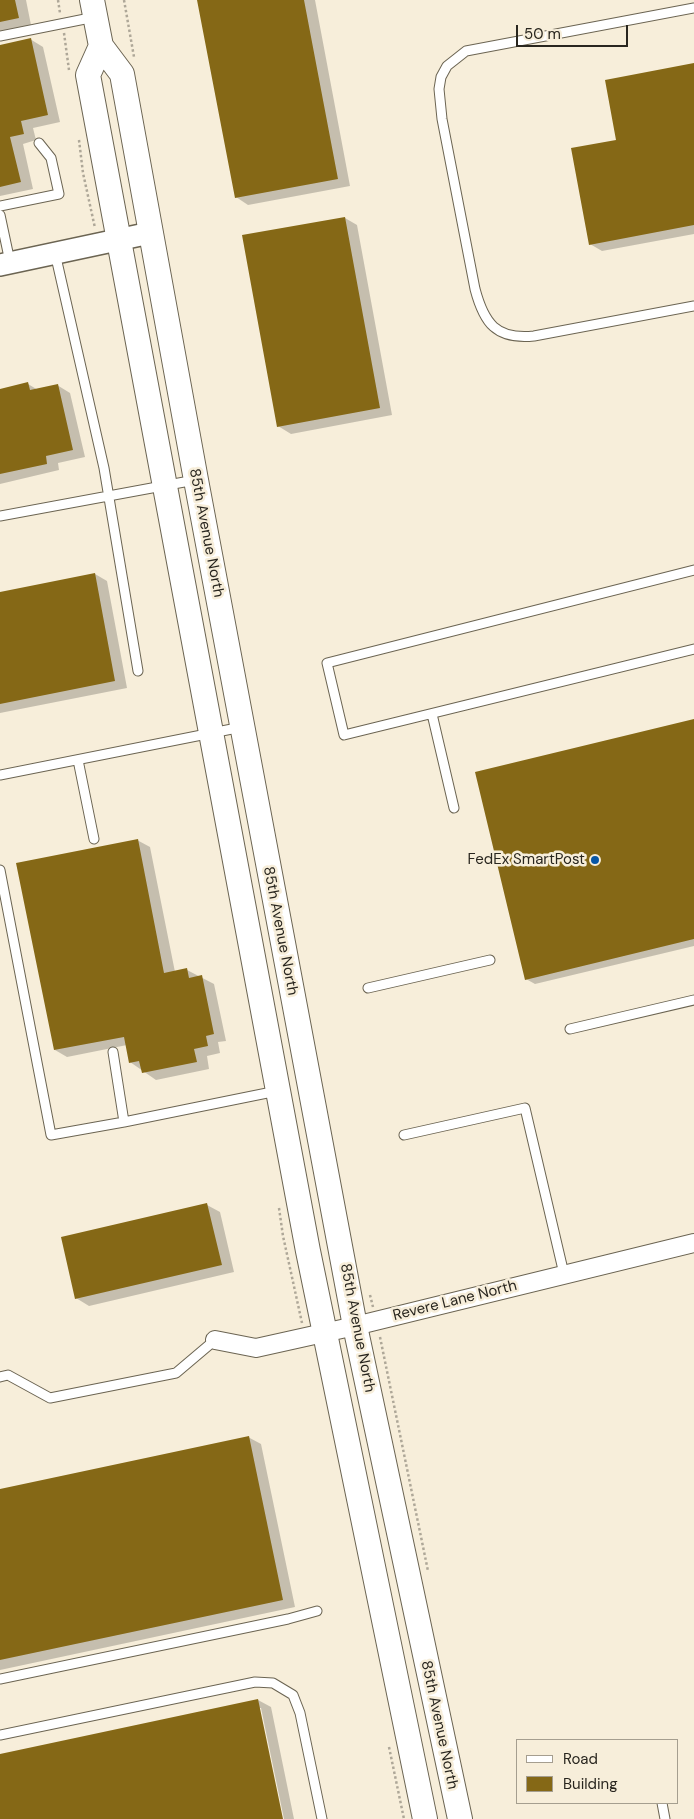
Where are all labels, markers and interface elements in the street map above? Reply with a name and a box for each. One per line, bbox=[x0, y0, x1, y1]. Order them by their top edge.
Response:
scale bar bbox=[519, 15, 632, 47]
text: 50 m bbox=[524, 24, 561, 44]
street label: 85th Avenue North bbox=[185, 467, 227, 599]
place label: FedEx SmartPost bbox=[468, 851, 585, 869]
marker: FedEx SmartPost bbox=[589, 854, 601, 866]
street label: 85th Avenue North bbox=[259, 865, 301, 997]
street label: 85th Avenue North bbox=[336, 1262, 378, 1394]
street label: Revere Lane North bbox=[391, 1277, 519, 1325]
street label: 85th Avenue North bbox=[417, 1659, 461, 1791]
legend bbox=[516, 1739, 679, 1804]
text: Road bbox=[563, 1749, 598, 1769]
text: Building bbox=[563, 1774, 618, 1794]

